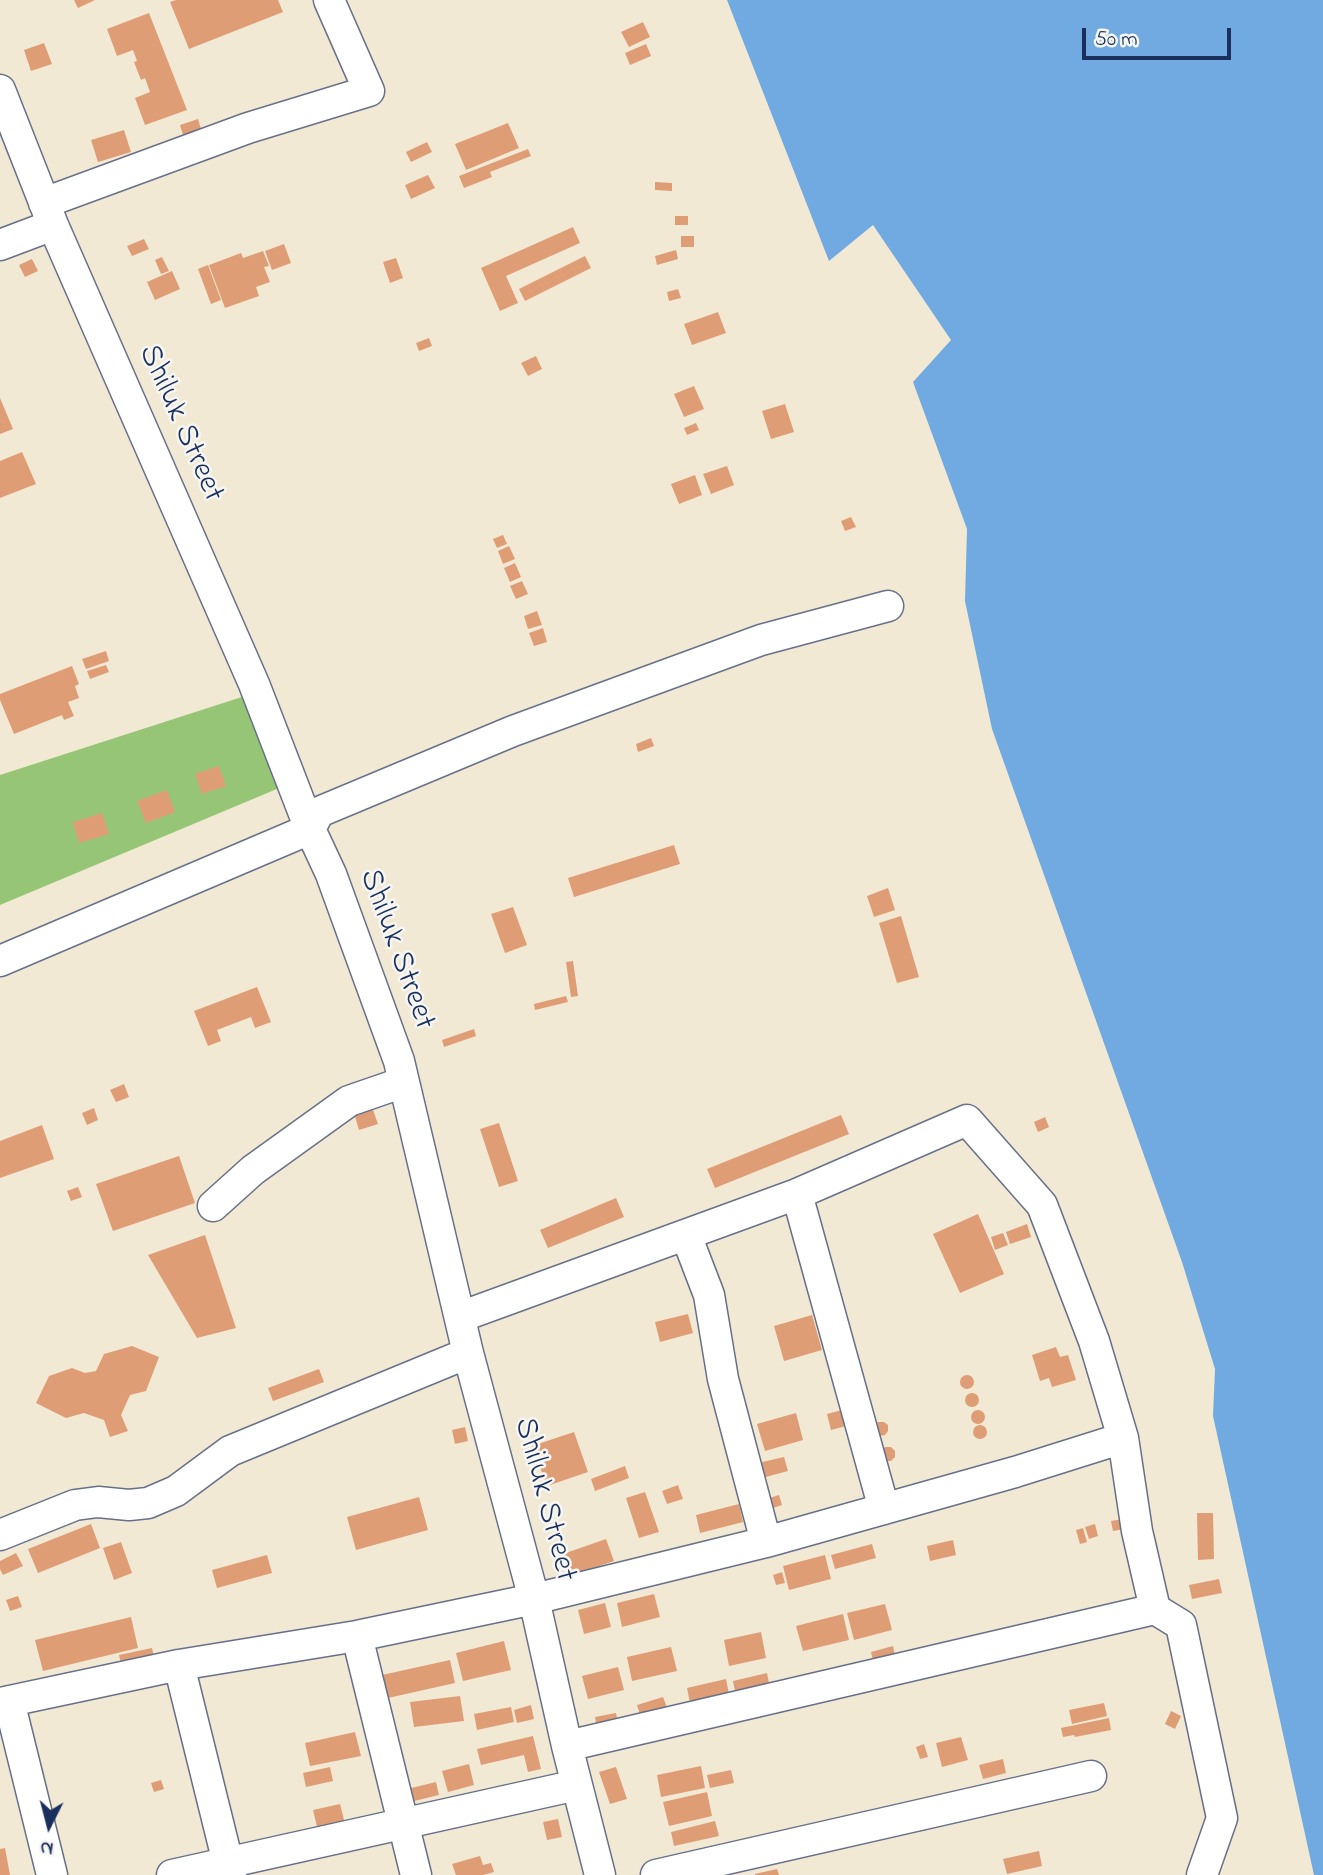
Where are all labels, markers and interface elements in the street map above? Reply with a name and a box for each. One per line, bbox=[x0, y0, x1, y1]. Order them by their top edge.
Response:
scale bar bbox=[1085, 14, 1234, 58]
text: 50 m bbox=[1095, 25, 1138, 55]
street label: Shiluk Street bbox=[127, 340, 231, 508]
street label: Shiluk Street bbox=[348, 865, 442, 1035]
street label: Shiluk Street bbox=[503, 1414, 583, 1586]
north arrow bbox=[14, 1791, 84, 1861]
text: N bbox=[39, 1833, 55, 1861]

